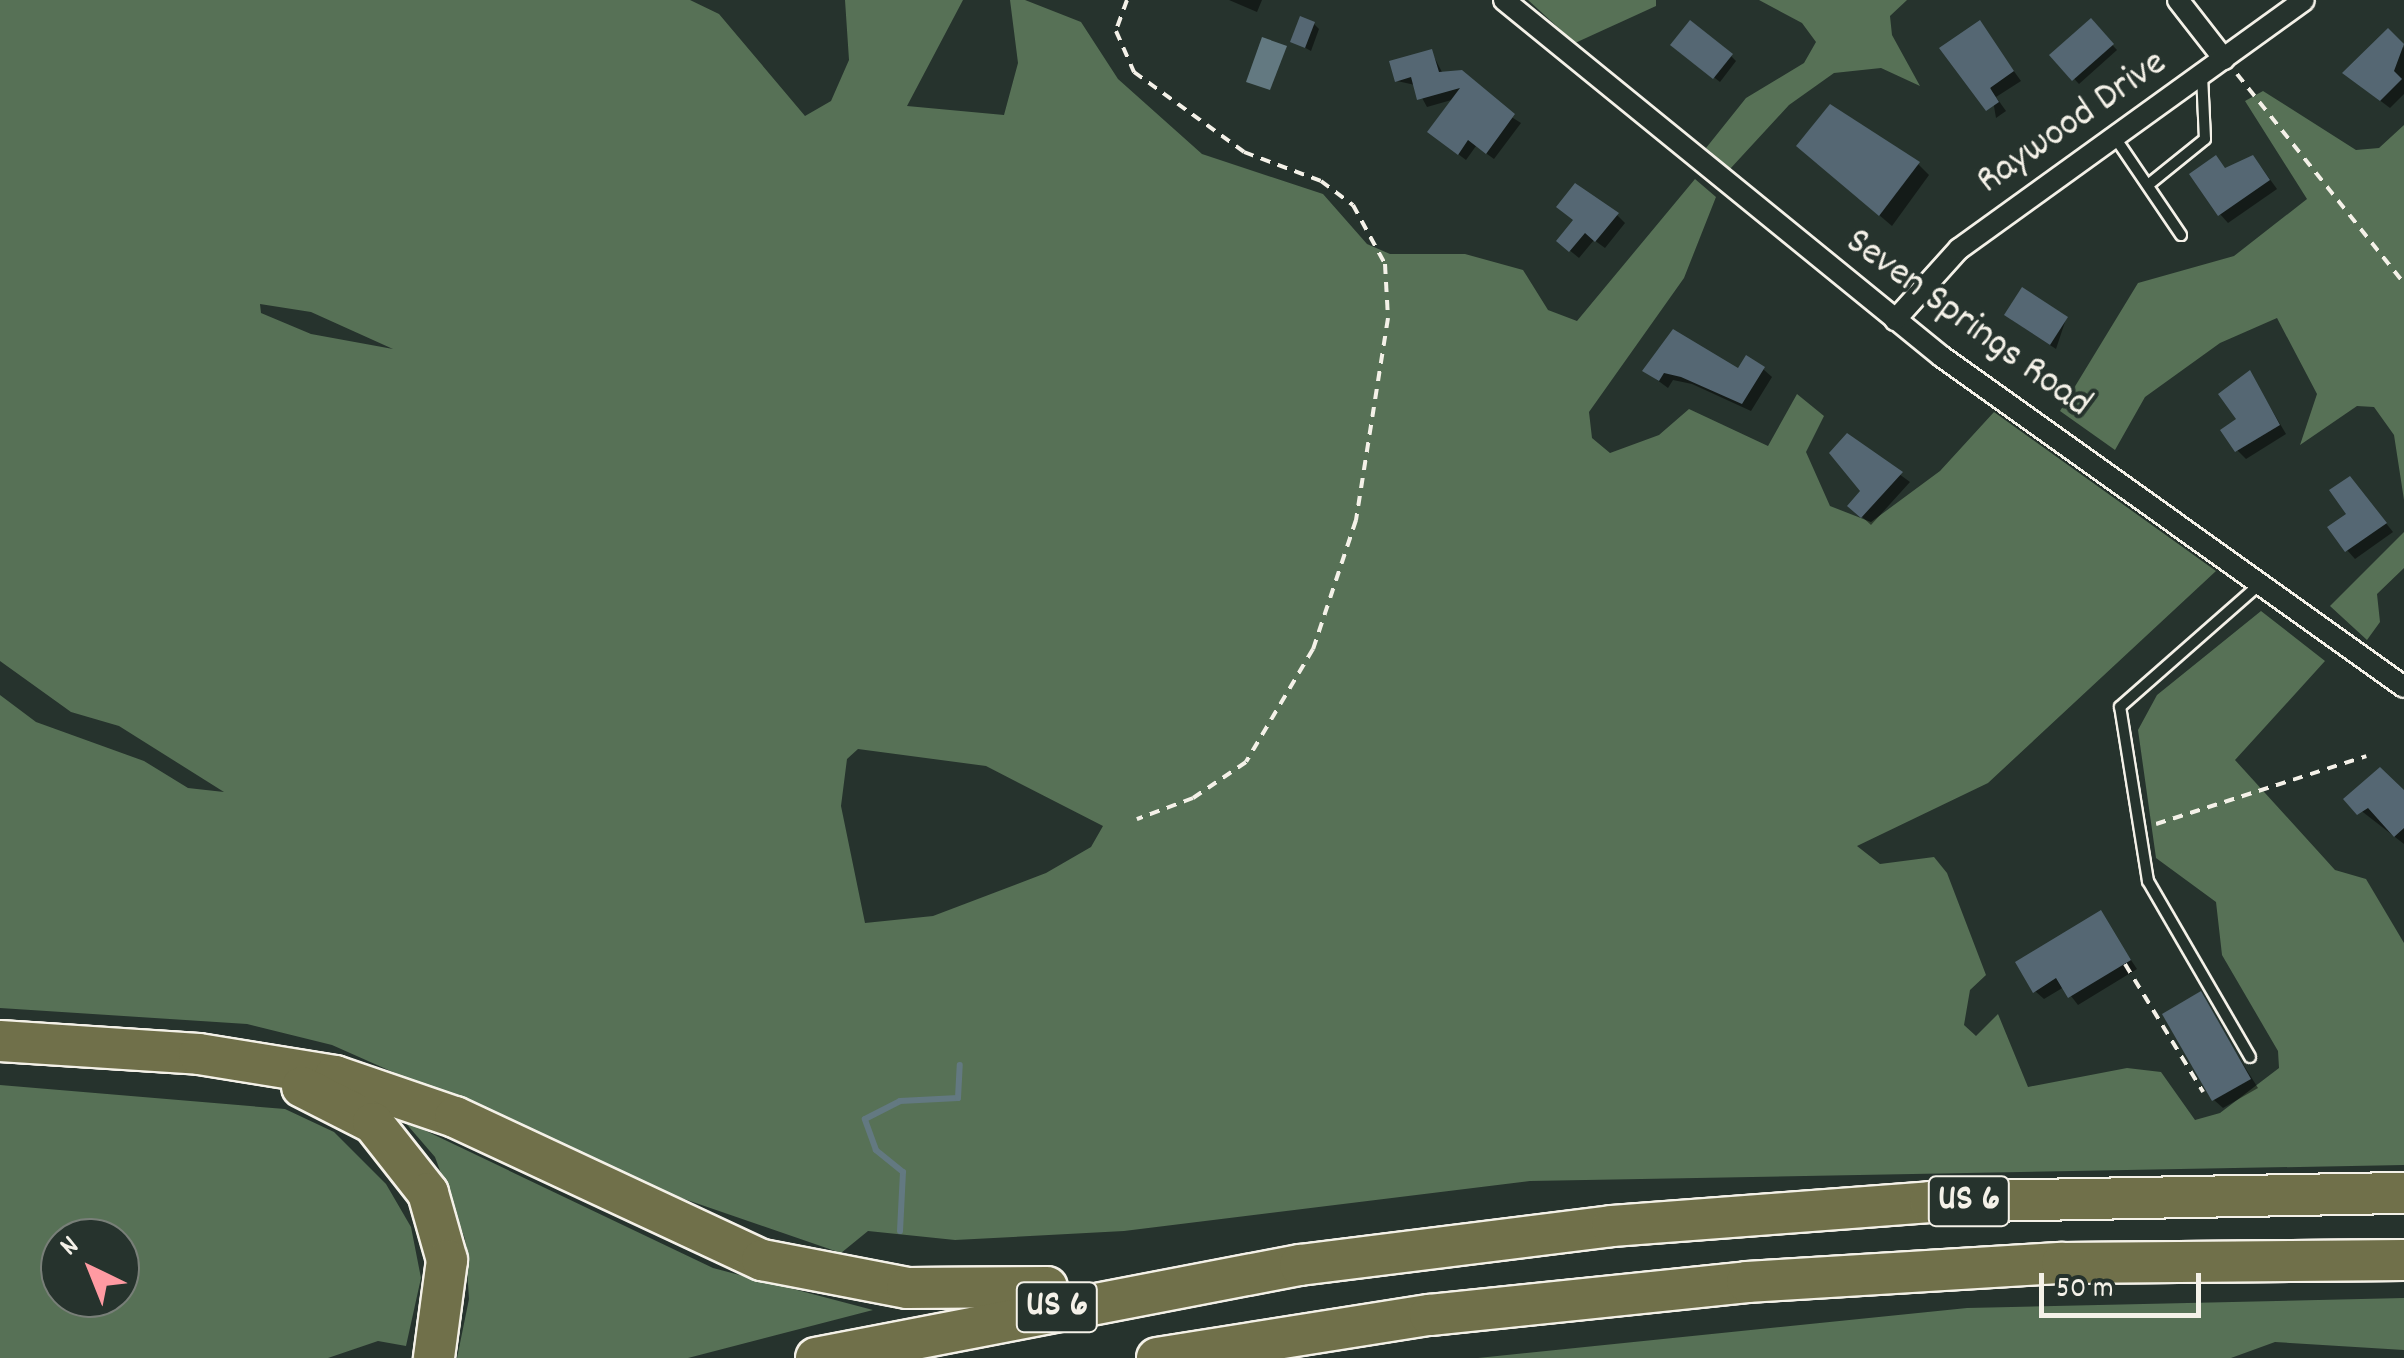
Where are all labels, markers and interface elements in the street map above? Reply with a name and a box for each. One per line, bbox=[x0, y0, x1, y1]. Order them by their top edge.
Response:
street label: Raywood Drive bbox=[1969, 41, 2177, 207]
street label: Seven Springs Road bbox=[1835, 220, 2099, 430]
road number: US 6 bbox=[1926, 1168, 2012, 1234]
north arrow bbox=[40, 1218, 140, 1318]
text: N bbox=[52, 1228, 90, 1267]
scale bar bbox=[2044, 1253, 2206, 1315]
text: 50 m bbox=[2056, 1269, 2114, 1312]
road number: US 6 bbox=[1014, 1274, 1100, 1340]

